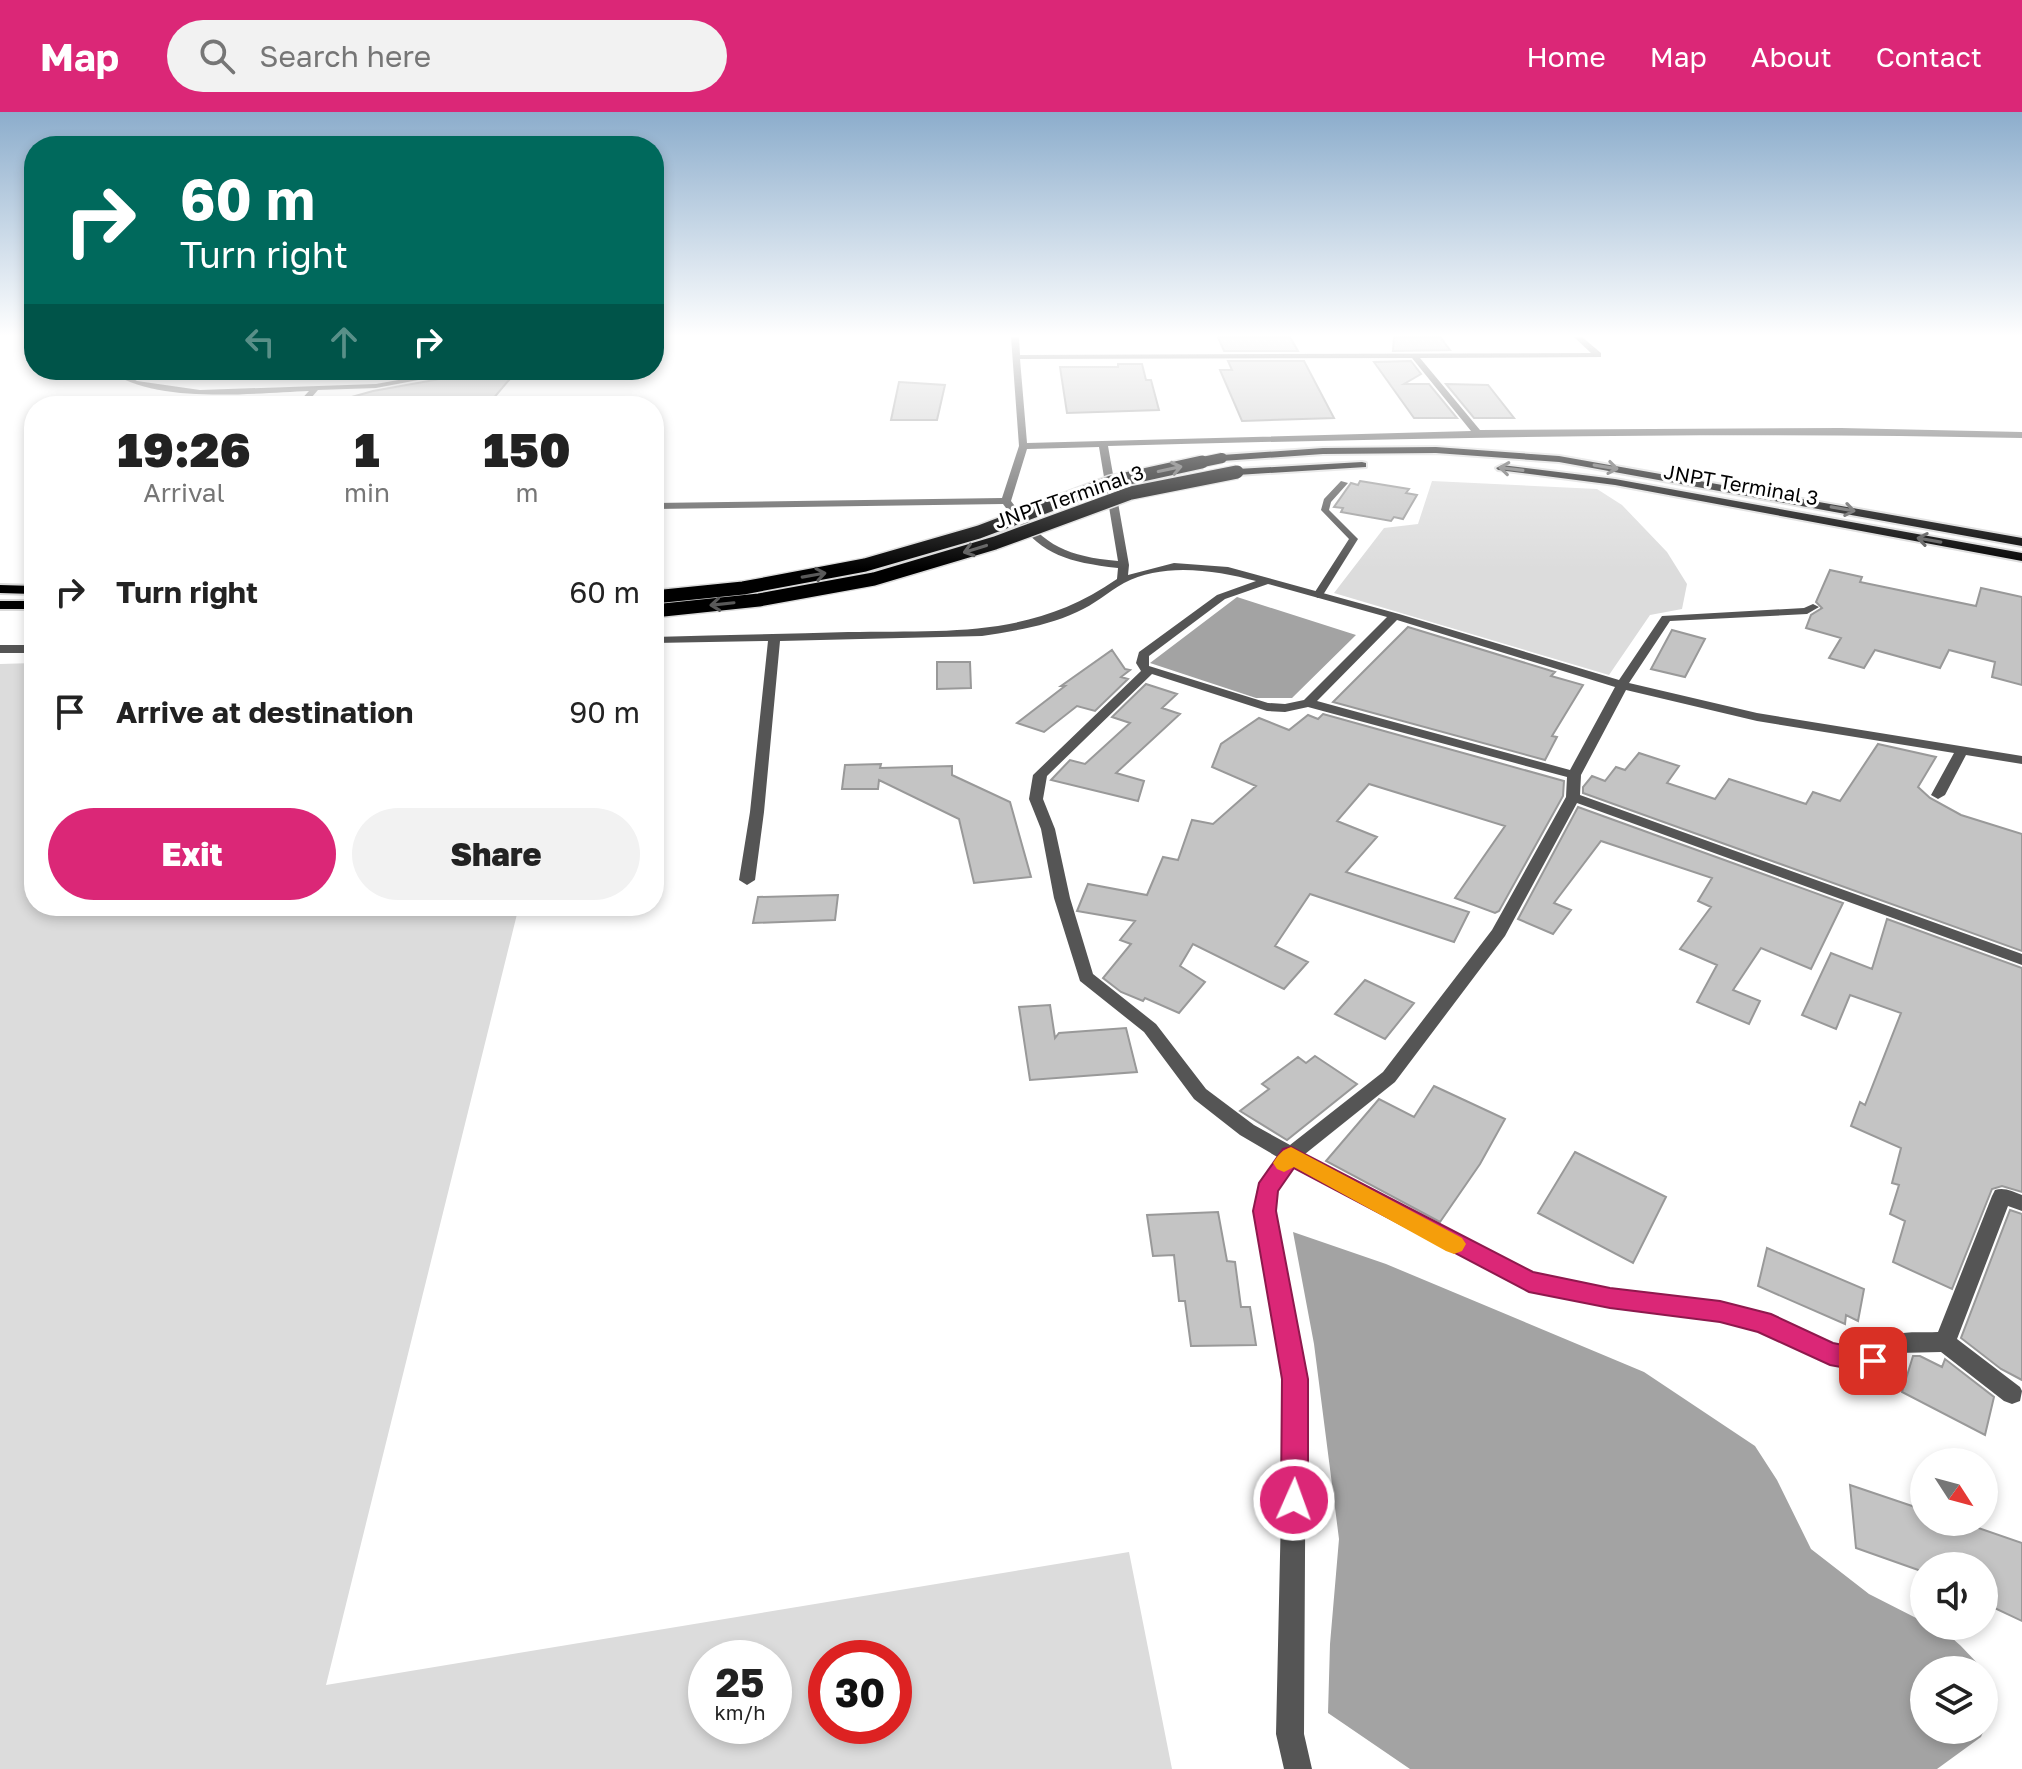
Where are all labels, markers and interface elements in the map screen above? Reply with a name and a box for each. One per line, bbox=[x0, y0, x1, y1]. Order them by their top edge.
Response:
search box bbox=[167, 20, 727, 92]
text: Map bbox=[40, 34, 119, 79]
icon: search bbox=[195, 34, 239, 78]
text: Search here bbox=[259, 38, 431, 74]
text: Home bbox=[1527, 40, 1606, 73]
text: Map bbox=[1650, 40, 1707, 73]
text: About bbox=[1751, 40, 1832, 73]
text: Contact bbox=[1876, 40, 1982, 73]
text: 60 m bbox=[180, 165, 315, 232]
icon: right bbox=[48, 168, 152, 272]
text: Turn right bbox=[180, 233, 348, 276]
icon: left bbox=[238, 320, 282, 364]
icon: ahead bbox=[322, 320, 366, 364]
icon: right bbox=[406, 320, 450, 364]
text: 19:26 bbox=[117, 420, 251, 478]
text: 1 bbox=[354, 420, 380, 478]
text: 150 bbox=[483, 420, 571, 478]
street label: JNPT Terminal 3 bbox=[991, 459, 1147, 533]
street label: JNPT Terminal 3 bbox=[1662, 459, 1820, 509]
one-way arrow bbox=[1593, 460, 1619, 475]
one-way arrow bbox=[1157, 461, 1182, 476]
one-way arrow bbox=[1499, 461, 1525, 476]
text: Arrival bbox=[143, 477, 225, 508]
text: min bbox=[344, 477, 390, 508]
text: m bbox=[515, 477, 539, 508]
one-way arrow bbox=[1829, 502, 1855, 517]
one-way arrow bbox=[1916, 531, 1942, 546]
one-way arrow bbox=[963, 543, 988, 557]
one-way arrow bbox=[801, 566, 827, 581]
icon: right bbox=[48, 570, 92, 614]
text: Turn right bbox=[116, 574, 258, 610]
text: 60 m bbox=[569, 574, 640, 610]
one-way arrow bbox=[709, 597, 735, 612]
icon: arrive bbox=[48, 690, 92, 734]
text: Arrive at destination bbox=[116, 694, 413, 730]
text: 90 m bbox=[569, 694, 640, 730]
button: Exit bbox=[48, 808, 336, 900]
button: Share bbox=[352, 808, 640, 900]
pin bbox=[1839, 1327, 1907, 1395]
icon: arrive bbox=[1851, 1339, 1895, 1383]
north arrow bbox=[1910, 1448, 1998, 1536]
map controls bbox=[1910, 1448, 1998, 1744]
position arrow bbox=[1252, 1458, 1336, 1542]
button: sound bbox=[1910, 1552, 1998, 1640]
speed limit sign: 30 bbox=[808, 1640, 912, 1744]
button: layers bbox=[1910, 1656, 1998, 1744]
text: 25 bbox=[716, 1658, 764, 1706]
text: km/h bbox=[715, 1700, 765, 1724]

